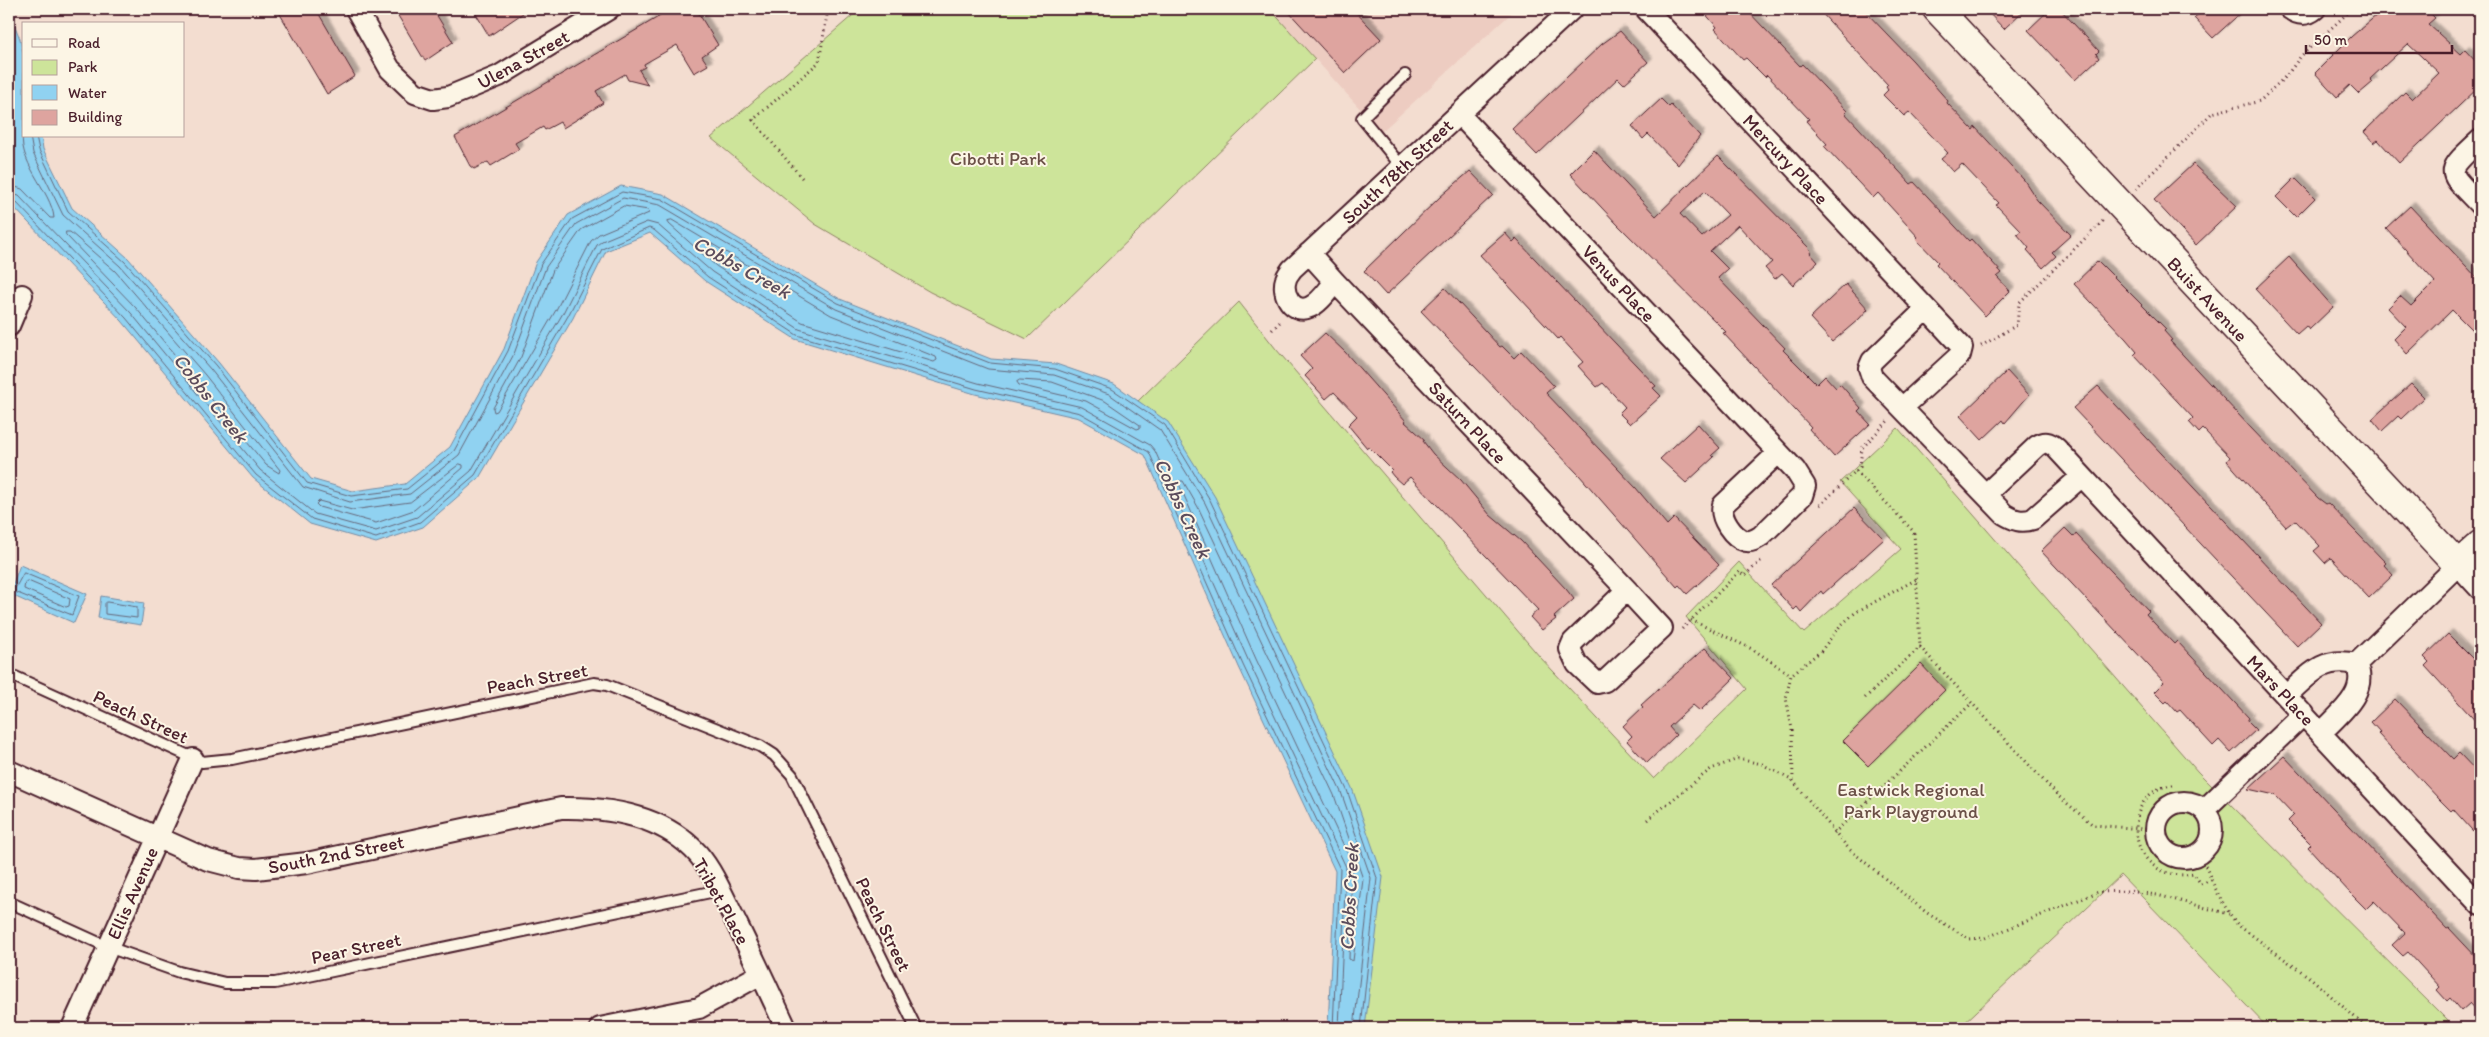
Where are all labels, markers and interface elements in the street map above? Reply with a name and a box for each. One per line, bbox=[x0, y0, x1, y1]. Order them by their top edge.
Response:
legend bbox=[22, 22, 185, 138]
scale bar bbox=[2306, 22, 2453, 54]
street label: Ulena Street bbox=[473, 25, 573, 94]
text: 50 m bbox=[2314, 31, 2347, 49]
text: Road bbox=[68, 34, 101, 52]
text: Park bbox=[68, 58, 98, 76]
text: Water bbox=[68, 84, 107, 102]
text: Building bbox=[68, 108, 122, 126]
street label: Mercury Place bbox=[1738, 109, 1833, 209]
street label: South 78th Street bbox=[1337, 114, 1458, 229]
park label: Cibotti Park bbox=[950, 147, 1047, 170]
water label: Cobbs Creek bbox=[689, 230, 796, 304]
street label: Venus Place bbox=[1577, 240, 1660, 327]
street label: Buist Avenue bbox=[2162, 252, 2253, 347]
water label: Cobbs Creek bbox=[168, 348, 255, 449]
street label: Saturn Place bbox=[1424, 376, 1512, 468]
water label: Cobbs Creek bbox=[1149, 454, 1217, 563]
street label: Mars Place bbox=[2242, 650, 2319, 731]
street label: Peach Street bbox=[485, 658, 589, 699]
street label: Peach Street bbox=[90, 684, 192, 748]
park label: Eastwick Regional Park Playground bbox=[1837, 778, 1985, 823]
street label: South 2nd Street bbox=[266, 830, 406, 879]
water label: Cobbs Creek bbox=[1334, 841, 1364, 951]
street label: Ellis Avenue bbox=[102, 843, 163, 943]
street label: Tribet Place bbox=[688, 854, 755, 949]
street label: Peach Street bbox=[851, 873, 916, 975]
street label: Pear Street bbox=[309, 928, 403, 969]

